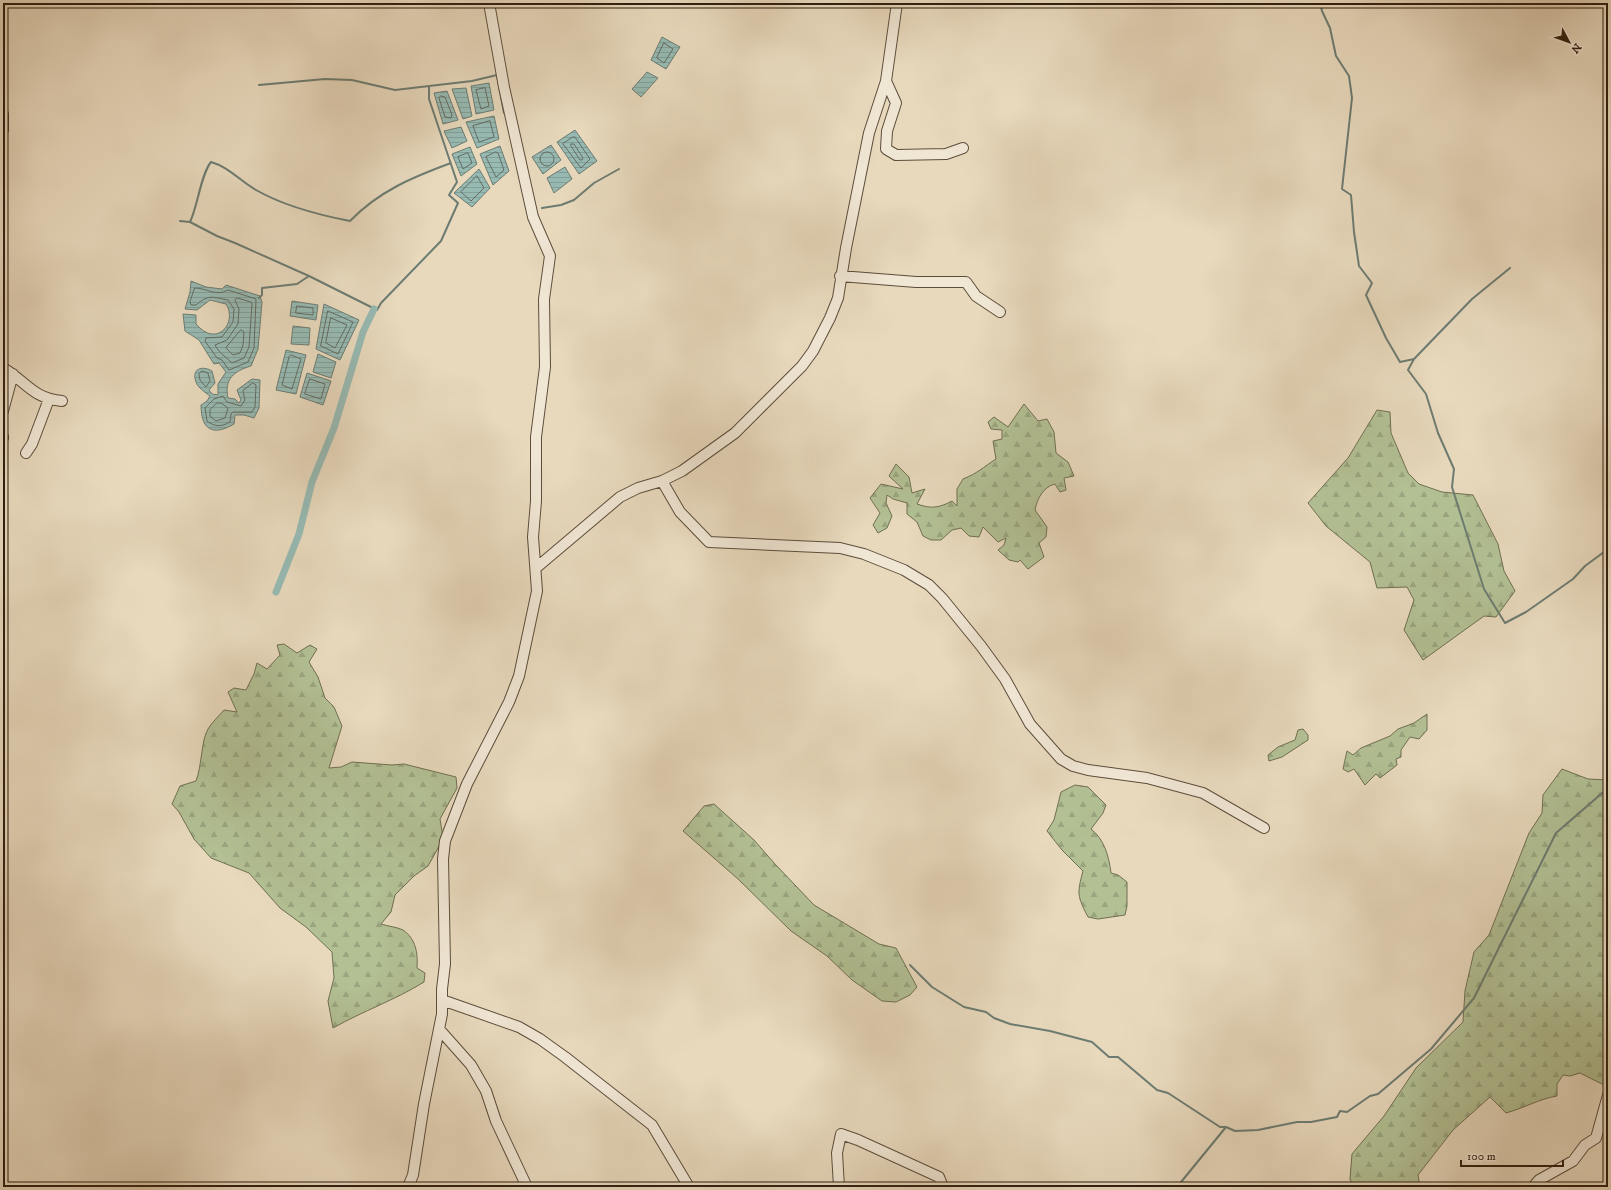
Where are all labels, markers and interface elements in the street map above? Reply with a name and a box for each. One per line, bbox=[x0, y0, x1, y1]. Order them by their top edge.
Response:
north arrow bbox=[1549, 22, 1589, 62]
text: N bbox=[1568, 40, 1584, 56]
scale bar bbox=[1461, 1142, 1563, 1168]
text: 100 m bbox=[1467, 1149, 1496, 1164]

